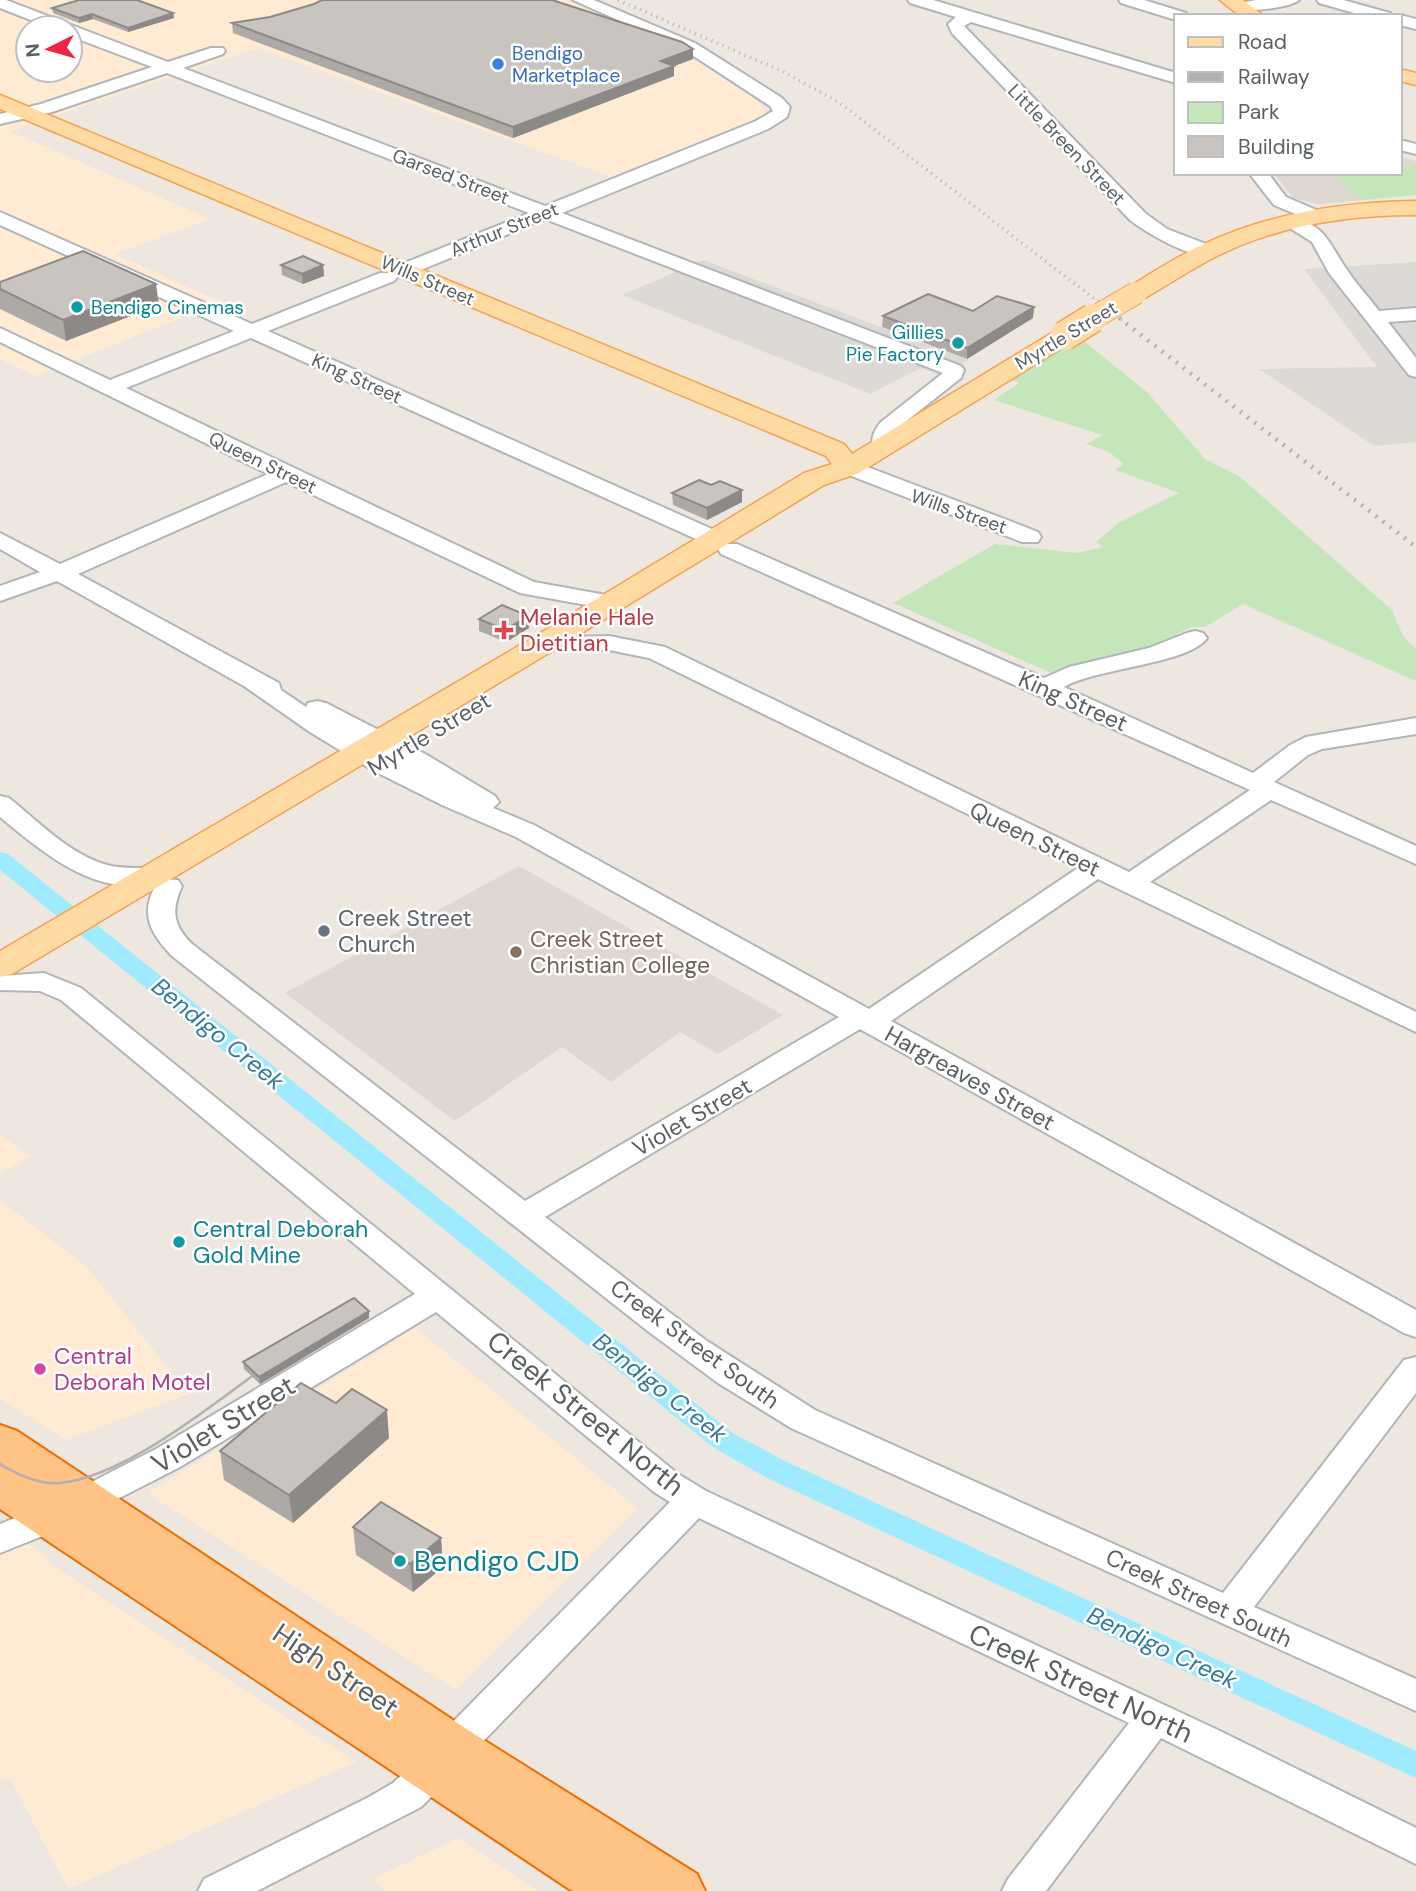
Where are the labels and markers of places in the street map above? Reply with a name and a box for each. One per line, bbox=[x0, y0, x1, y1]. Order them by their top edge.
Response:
place label: Bendigo Marketplace bbox=[512, 41, 620, 88]
marker: Bendigo Marketplace bbox=[490, 56, 506, 72]
place label: Bendigo Cinemas bbox=[91, 295, 244, 320]
marker: Bendigo Cinemas bbox=[69, 299, 85, 315]
place label: Gillies Pie Factory bbox=[846, 320, 944, 367]
marker: Gillies Pie Factory bbox=[950, 335, 966, 351]
place label: Melanie Hale Dietitian bbox=[520, 602, 654, 658]
marker: Melanie Hale Dietitian bbox=[494, 620, 514, 640]
place label: Creek Street Church bbox=[338, 903, 472, 959]
marker: Creek Street Church bbox=[316, 923, 332, 939]
place label: Creek Street Christian College bbox=[530, 924, 710, 980]
marker: Creek Street Christian College bbox=[508, 944, 524, 960]
place label: Central Deborah Gold Mine bbox=[193, 1214, 368, 1270]
marker: Central Deborah Gold Mine bbox=[171, 1234, 187, 1250]
place label: Central Deborah Motel bbox=[54, 1341, 211, 1397]
marker: Central Deborah Motel bbox=[32, 1361, 48, 1377]
place label: Bendigo CJD bbox=[414, 1543, 580, 1580]
marker: Bendigo CJD bbox=[392, 1553, 408, 1569]

